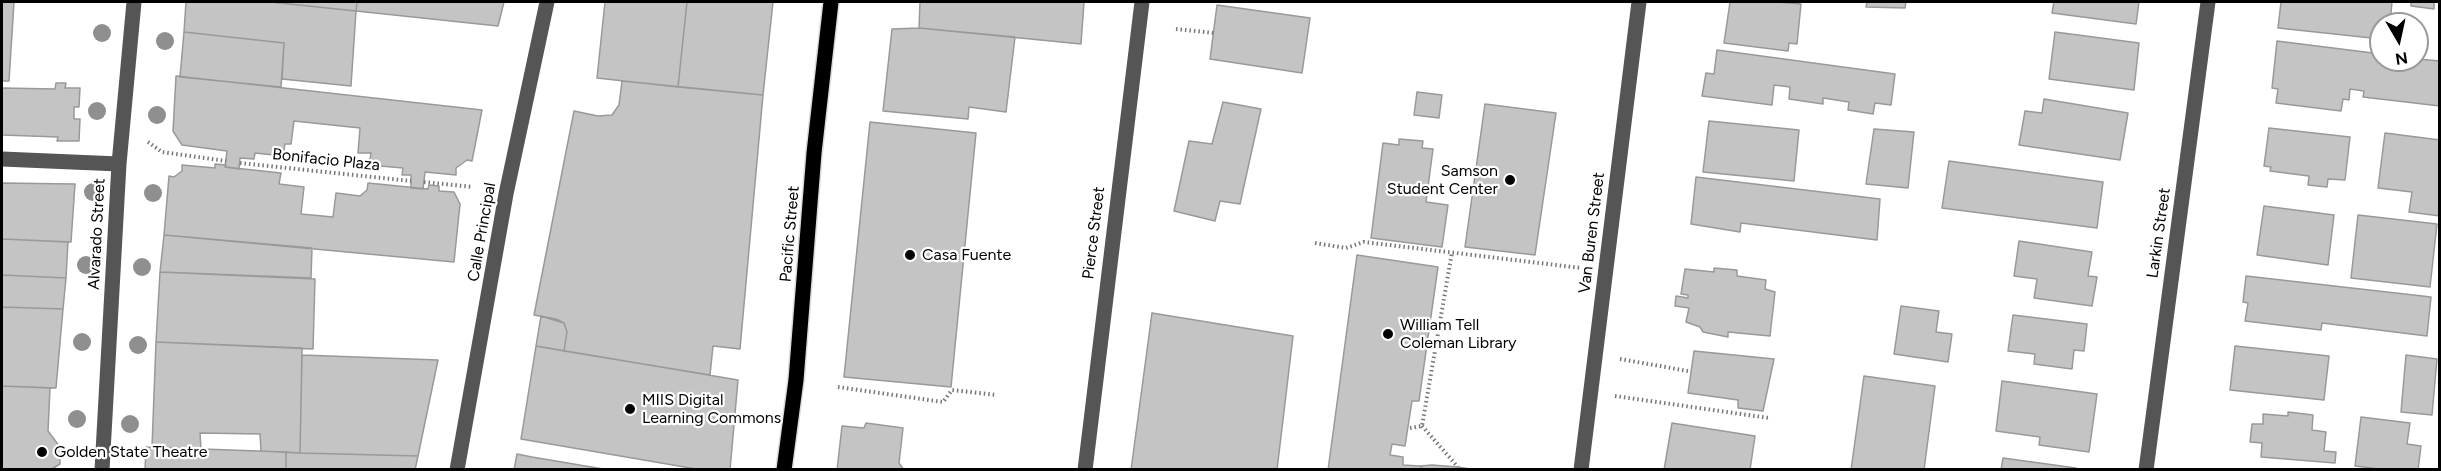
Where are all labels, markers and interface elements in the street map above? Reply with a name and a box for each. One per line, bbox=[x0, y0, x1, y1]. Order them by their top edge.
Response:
north arrow bbox=[2369, 12, 2429, 72]
text: N bbox=[2394, 48, 2409, 69]
street label: Bonifacio Plaza bbox=[271, 145, 381, 175]
place label: Samson Student Center bbox=[1387, 161, 1498, 199]
street label: Van Buren Street bbox=[1575, 171, 1609, 295]
marker: Samson Student Center bbox=[1503, 173, 1517, 187]
street label: Alvarado Street bbox=[84, 178, 110, 290]
street label: Calle Principal bbox=[464, 181, 500, 283]
street label: Pacific Street bbox=[776, 185, 804, 283]
street label: Pierce Street bbox=[1079, 186, 1109, 280]
street label: Larkin Street bbox=[2143, 187, 2175, 279]
place label: Casa Fuente bbox=[922, 245, 1011, 265]
marker: Casa Fuente bbox=[903, 248, 917, 262]
place label: William Tell Coleman Library bbox=[1400, 315, 1517, 353]
marker: William Tell Coleman Library bbox=[1381, 327, 1395, 341]
place label: MIIS Digital Learning Commons bbox=[642, 390, 781, 428]
marker: MIIS Digital Learning Commons bbox=[623, 402, 637, 416]
place label: Golden State Theatre bbox=[54, 442, 207, 462]
marker: Golden State Theatre bbox=[35, 445, 49, 459]

